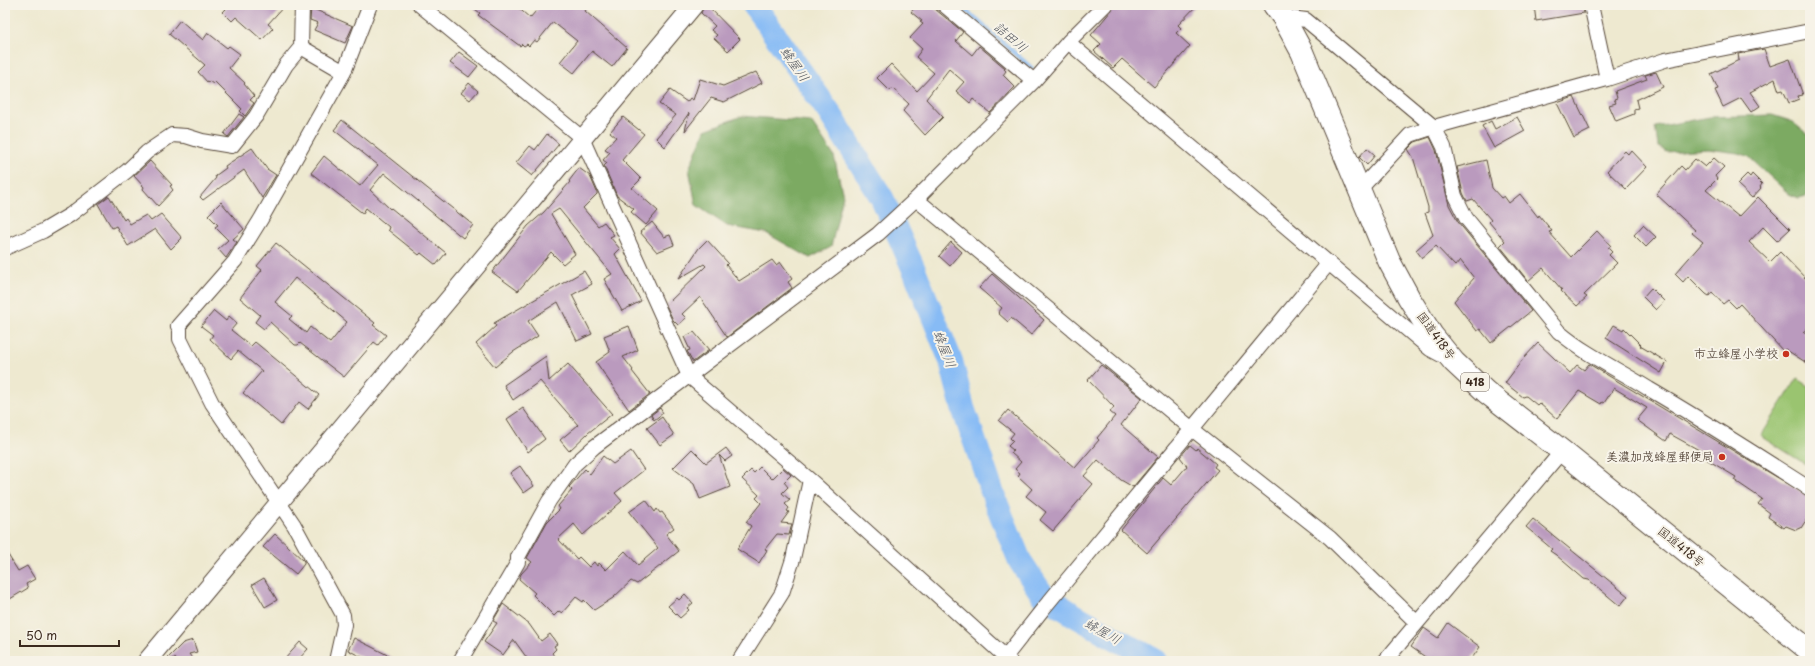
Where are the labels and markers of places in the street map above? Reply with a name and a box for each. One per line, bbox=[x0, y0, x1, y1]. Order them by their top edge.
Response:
place label: 市立蜂屋小学校 bbox=[1694, 344, 1778, 362]
marker: 市立蜂屋小学校 bbox=[1781, 349, 1791, 359]
place label: 美濃加茂蜂屋郵便局 bbox=[1606, 447, 1714, 465]
marker: 美濃加茂蜂屋郵便局 bbox=[1717, 452, 1727, 462]

